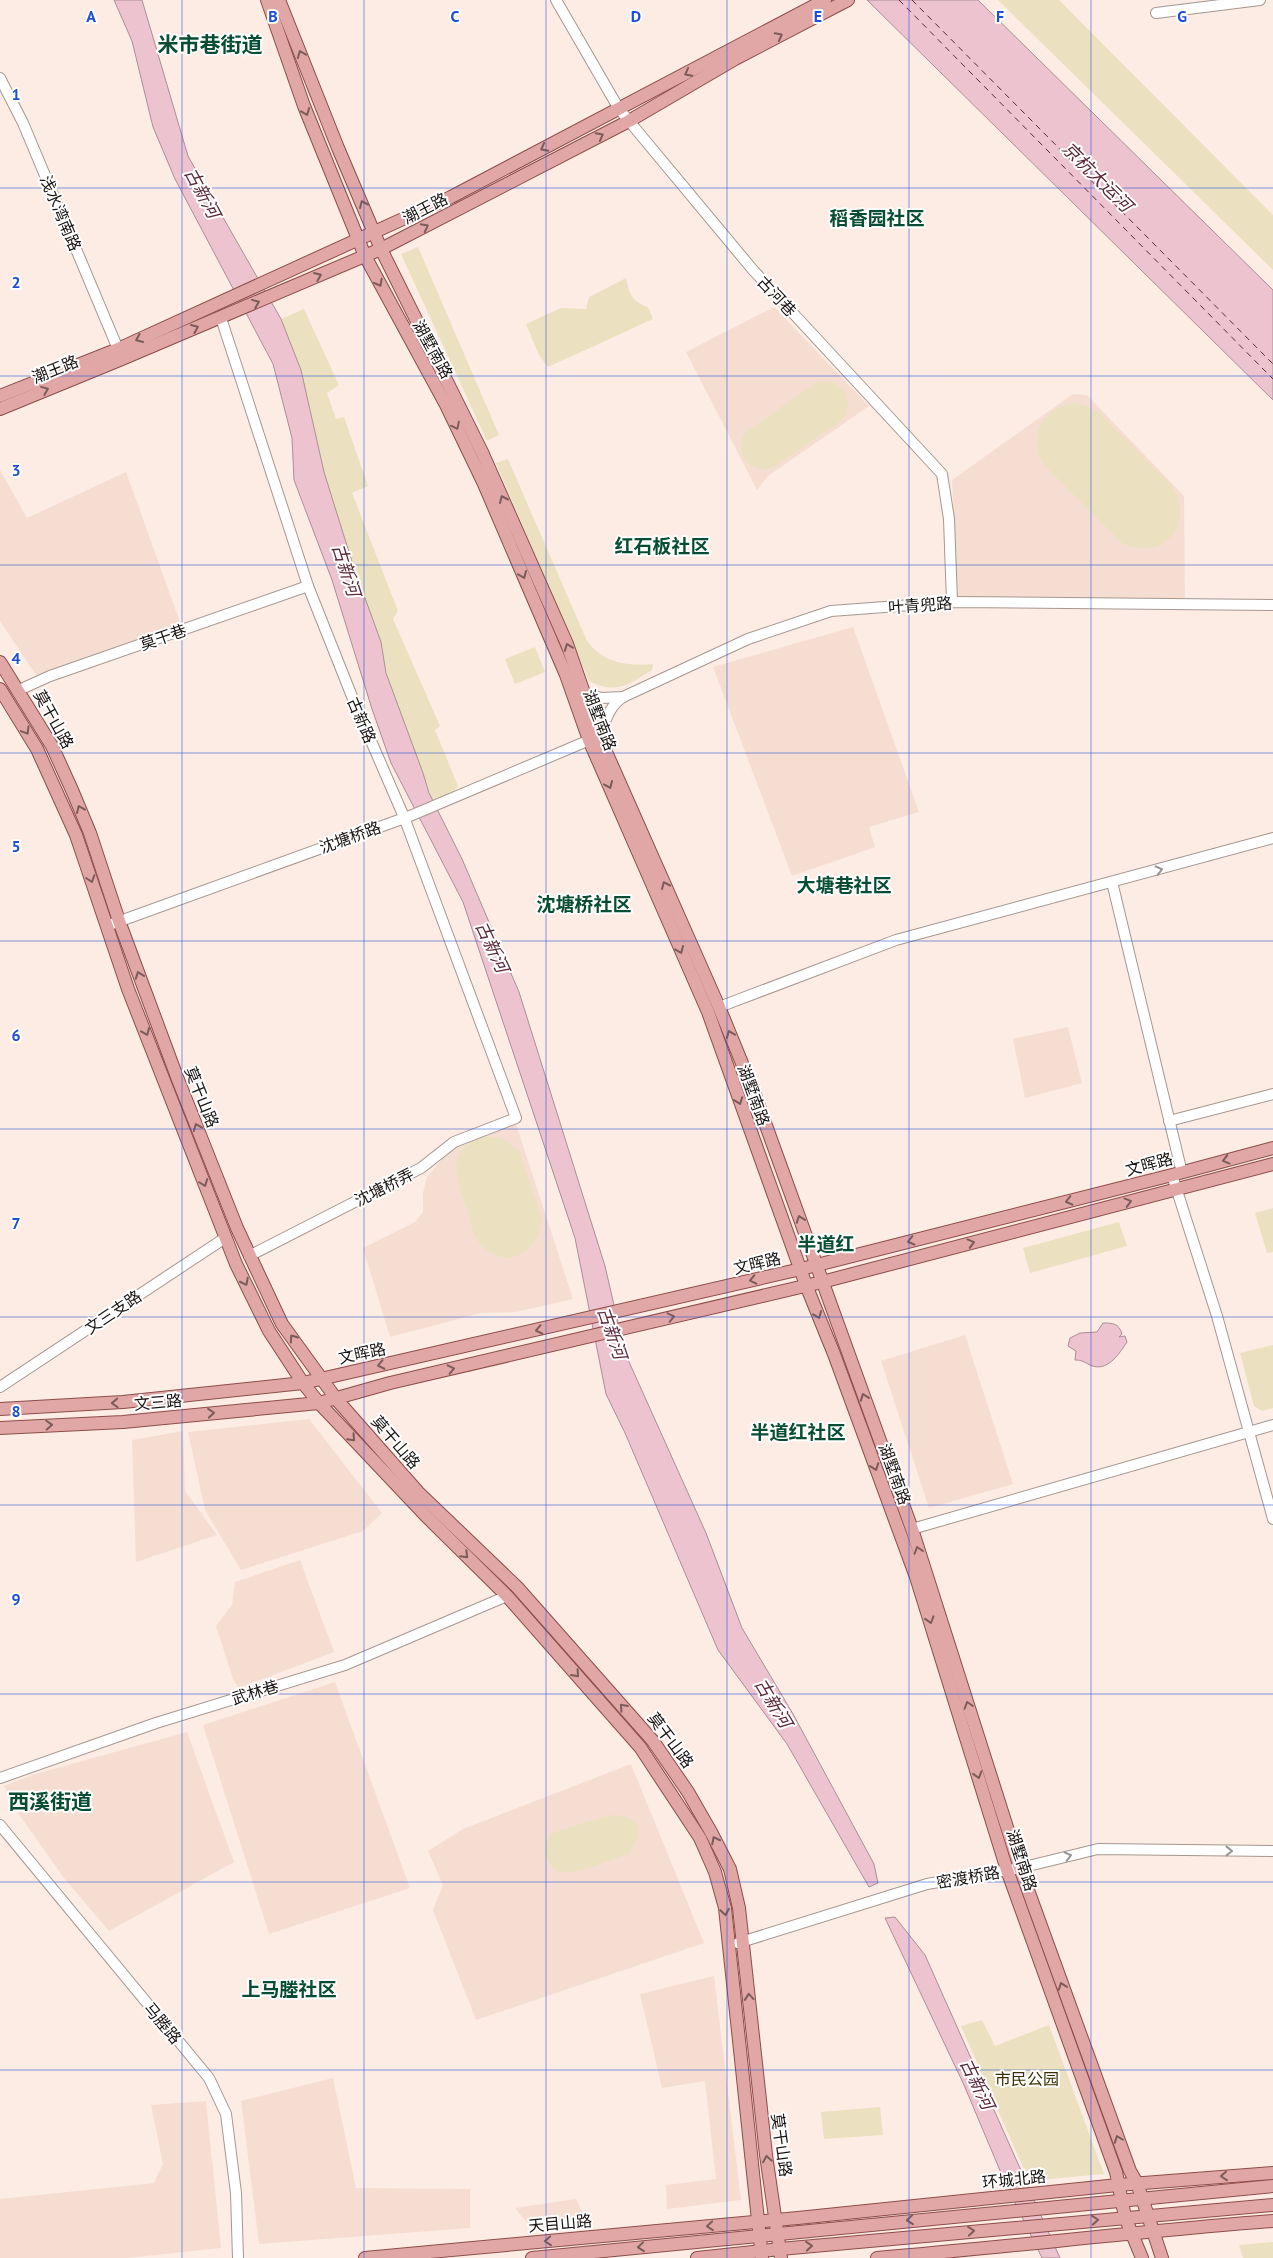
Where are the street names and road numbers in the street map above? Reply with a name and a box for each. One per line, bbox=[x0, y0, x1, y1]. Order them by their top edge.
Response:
street label: 浅水湾南路 bbox=[36, 172, 86, 254]
street label: 潮王路 bbox=[399, 188, 451, 228]
street label: 古河巷 bbox=[753, 272, 801, 320]
street label: 湖墅南路 bbox=[409, 316, 457, 382]
street label: 潮王路 bbox=[29, 351, 81, 387]
street label: 叶青兜路 bbox=[887, 593, 953, 617]
street label: 莫干巷 bbox=[137, 620, 189, 654]
street label: 莫干山路 bbox=[30, 686, 78, 752]
street label: 湖墅南路 bbox=[579, 687, 621, 753]
street label: 古新路 bbox=[343, 694, 381, 746]
street label: 沈塘桥路 bbox=[317, 817, 383, 857]
street label: 湖墅南路 bbox=[734, 1062, 774, 1128]
street label: 莫干山路 bbox=[181, 1064, 223, 1130]
street label: 文晖路 bbox=[1123, 1148, 1175, 1180]
street label: 沈塘桥弄 bbox=[351, 1164, 417, 1210]
street label: 文晖路 bbox=[731, 1248, 783, 1278]
street label: 文三支路 bbox=[81, 1286, 145, 1338]
street label: 文晖路 bbox=[336, 1338, 388, 1368]
street label: 文三路 bbox=[133, 1390, 183, 1414]
street label: 莫干山路 bbox=[367, 1411, 425, 1473]
street label: 湖墅南路 bbox=[875, 1441, 915, 1507]
street label: 武林巷 bbox=[229, 1675, 281, 1709]
street label: 莫干山路 bbox=[644, 1708, 698, 1772]
street label: 湖墅南路 bbox=[1003, 1826, 1041, 1894]
street label: 密渡桥路 bbox=[935, 1862, 1001, 1892]
street label: 马塍路 bbox=[140, 1998, 186, 2048]
street label: 莫干山路 bbox=[768, 2112, 796, 2178]
street label: 环城北路 bbox=[981, 2166, 1047, 2192]
street label: 天目山路 bbox=[527, 2210, 593, 2236]

